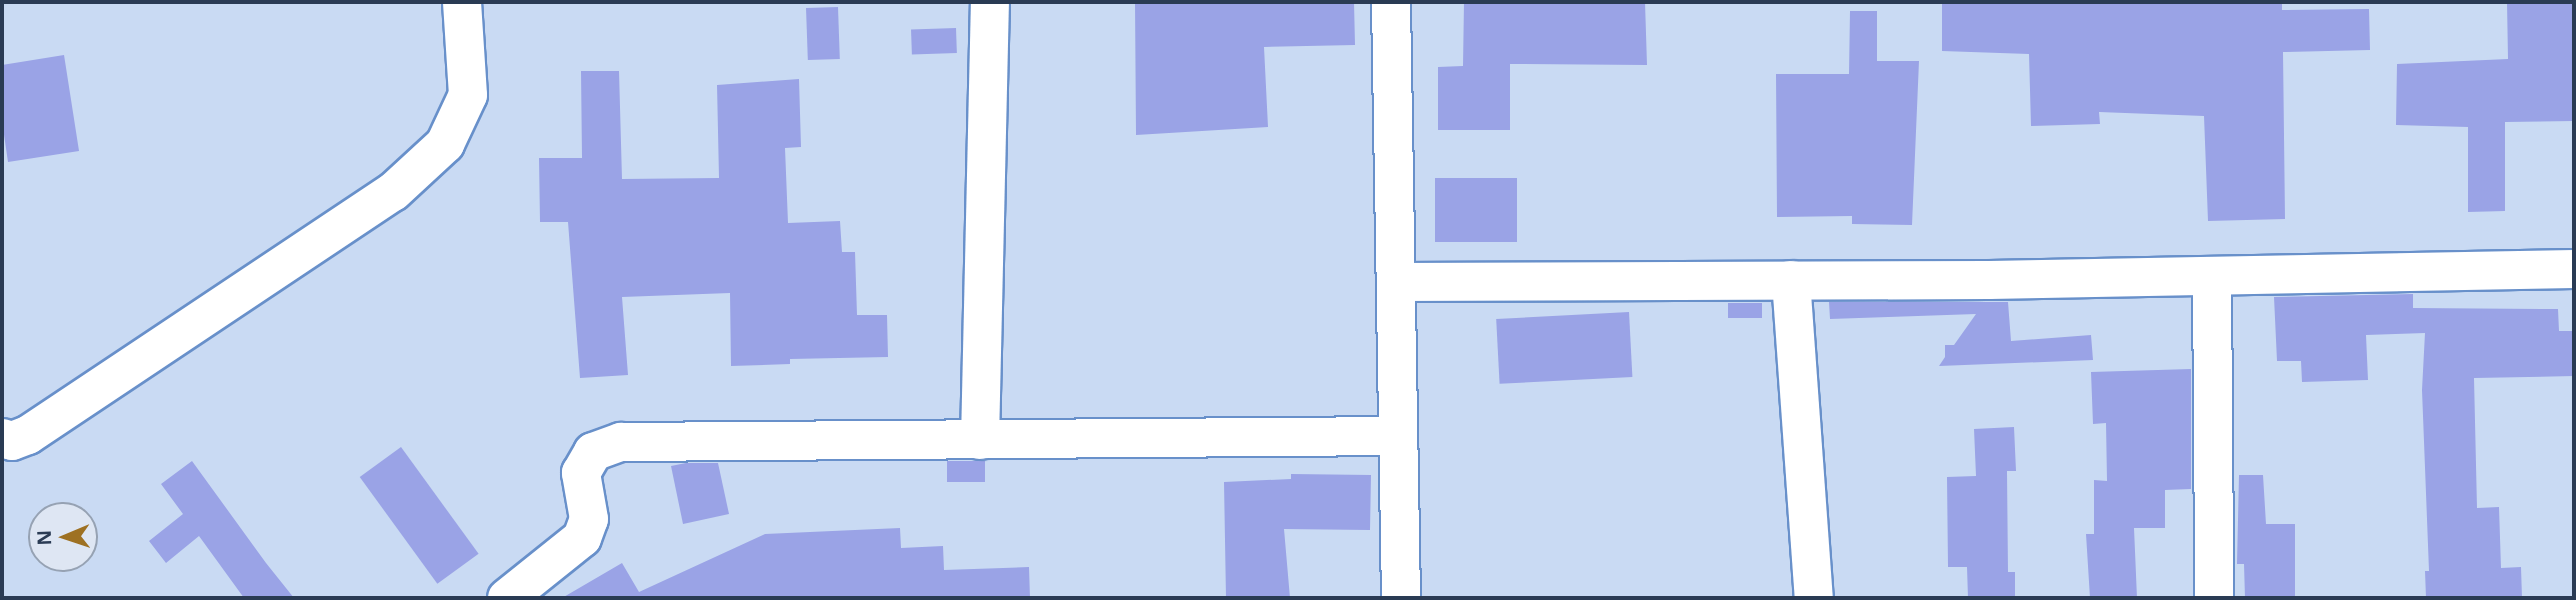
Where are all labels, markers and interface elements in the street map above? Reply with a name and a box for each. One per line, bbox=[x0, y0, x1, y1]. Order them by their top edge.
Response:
north arrow bbox=[28, 502, 98, 572]
text: N bbox=[31, 529, 57, 546]

